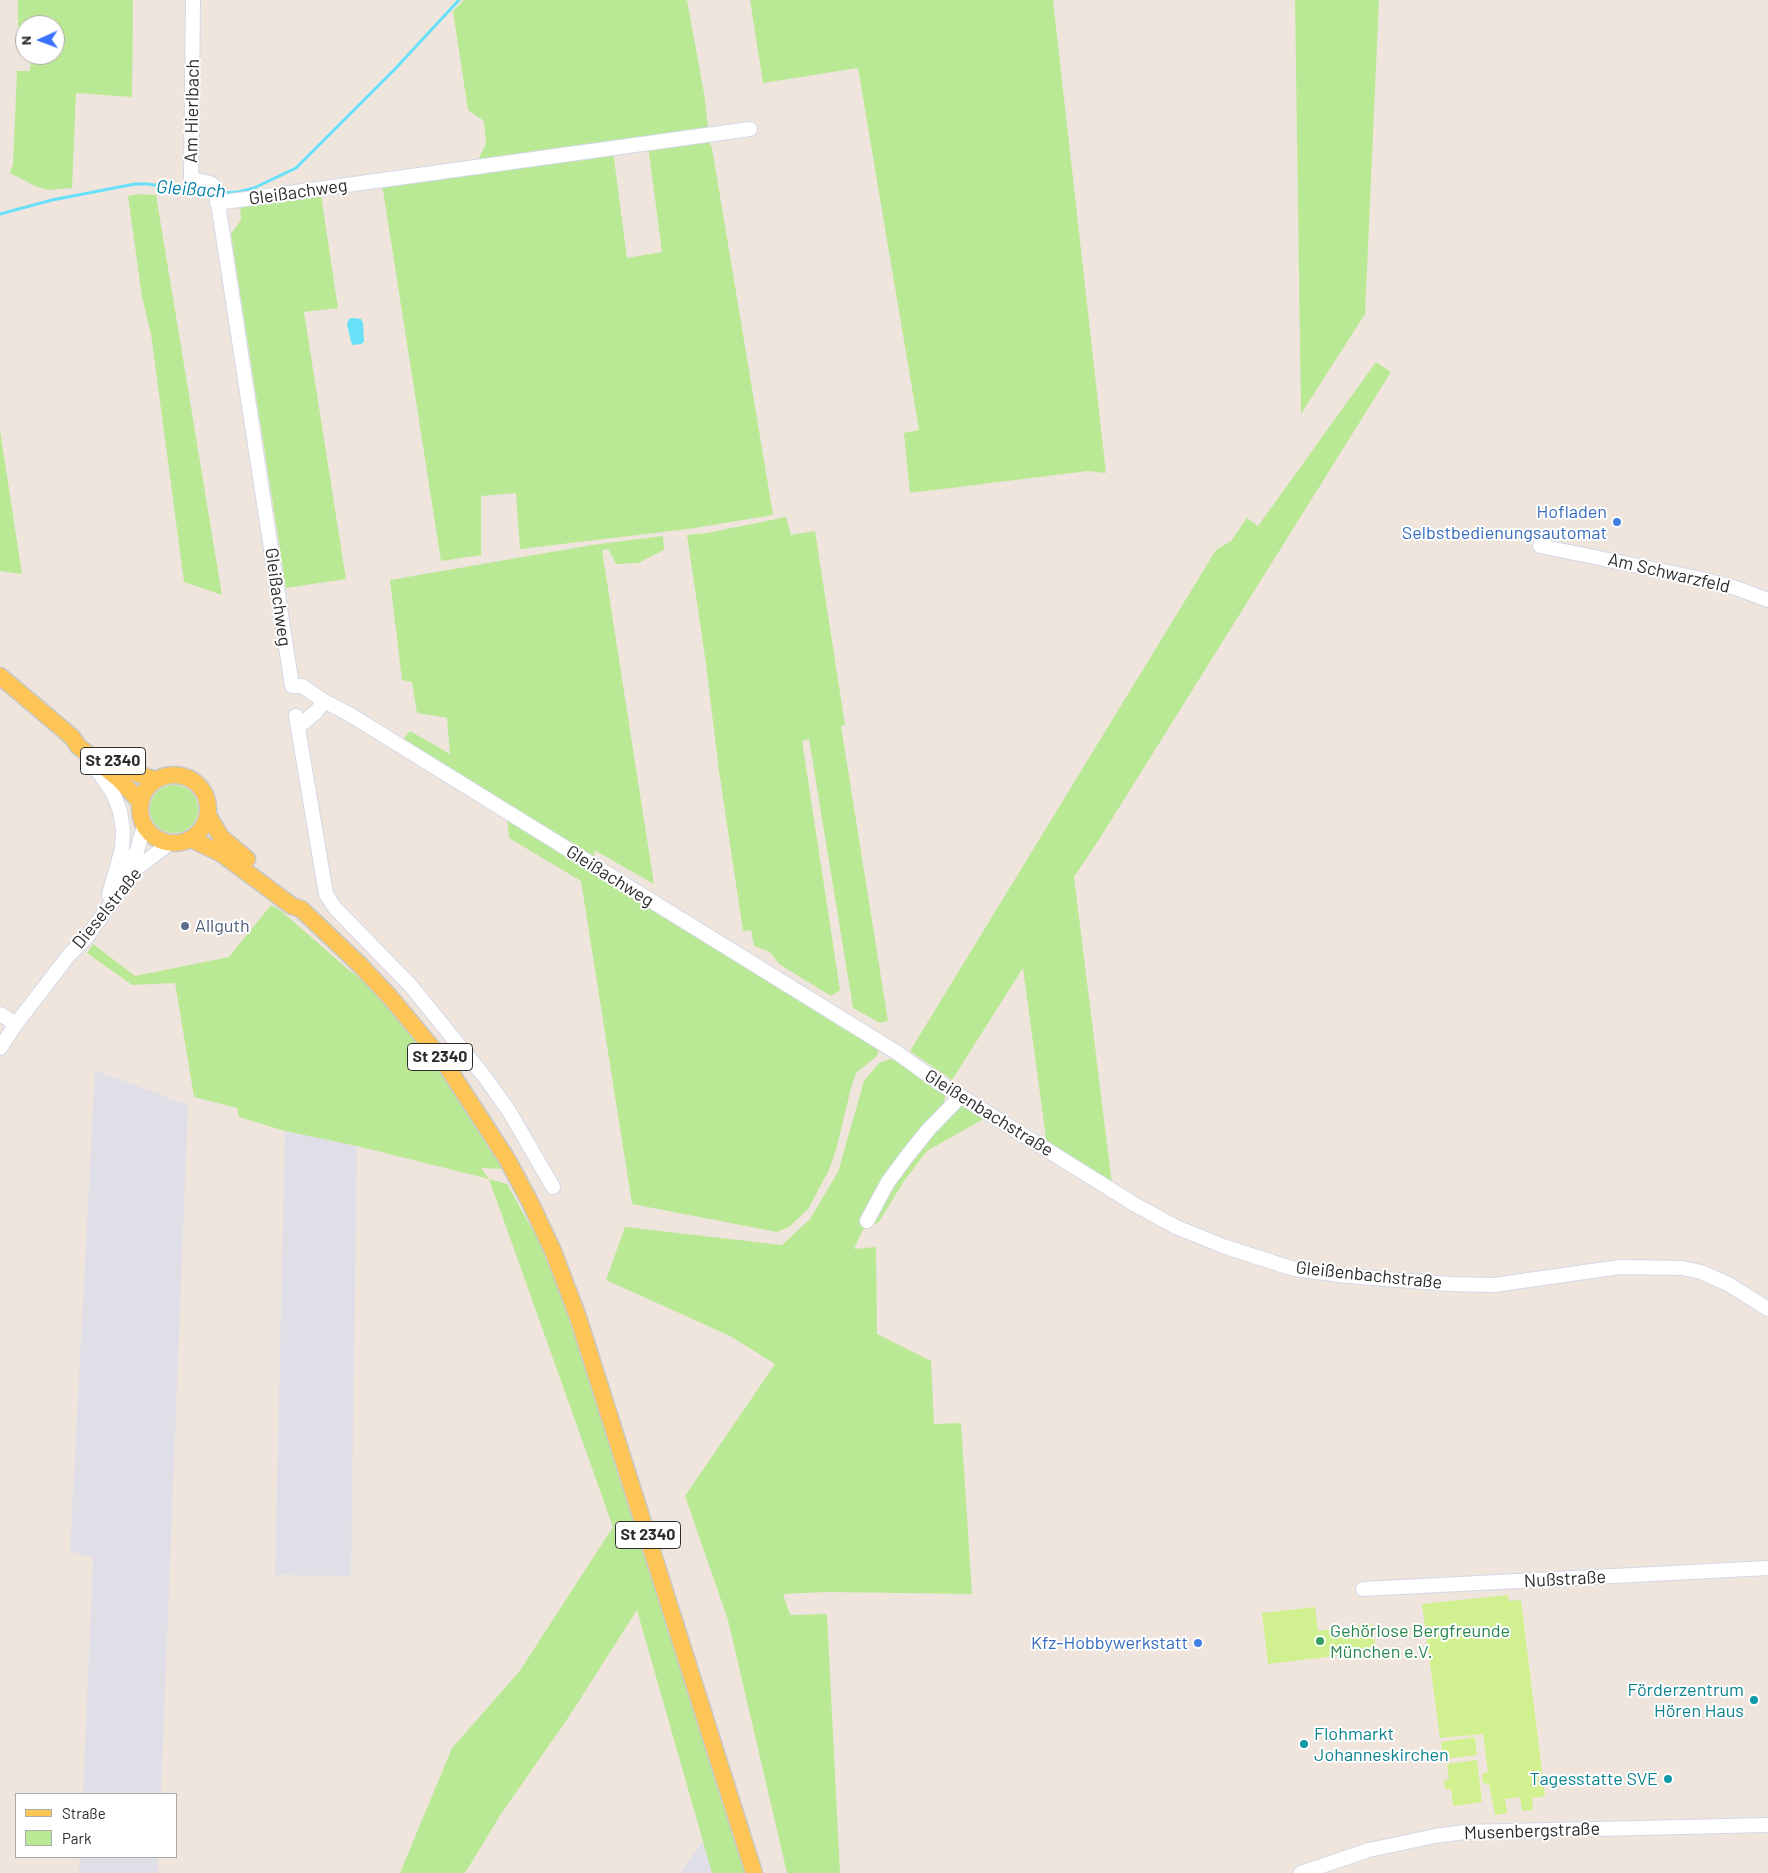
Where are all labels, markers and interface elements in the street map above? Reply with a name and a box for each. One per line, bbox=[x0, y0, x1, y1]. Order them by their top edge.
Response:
north arrow bbox=[15, 15, 65, 65]
text: N bbox=[17, 36, 34, 45]
street label: Am Hierlbach bbox=[180, 59, 204, 163]
street label: Gleißachweg bbox=[247, 174, 349, 210]
water label: Gleißach bbox=[156, 175, 226, 203]
place label: Hofladen Selbstbedienungsautomat bbox=[1402, 501, 1607, 544]
marker: Hofladen Selbstbedienungsautomat bbox=[1611, 516, 1623, 528]
street label: Gleißachweg bbox=[260, 546, 296, 648]
street label: Am Schwarzfeld bbox=[1606, 548, 1732, 598]
road number: St 2340 bbox=[80, 748, 146, 774]
street label: Gleißachweg bbox=[562, 841, 658, 911]
street label: Dieselstraße bbox=[68, 863, 146, 953]
place label: Allguth bbox=[195, 915, 250, 937]
marker: Allguth bbox=[179, 920, 191, 932]
road number: St 2340 bbox=[408, 1044, 472, 1070]
street label: Gleißenbachstraße bbox=[921, 1065, 1057, 1161]
street label: Gleißenbachstraße bbox=[1295, 1257, 1443, 1293]
road number: St 2340 bbox=[616, 1522, 680, 1548]
street label: Nußstraße bbox=[1523, 1566, 1607, 1592]
place label: Gehörlose Bergfreunde München e.V. bbox=[1330, 1620, 1510, 1662]
place label: Kfz-Hobbywerkstatt bbox=[1031, 1632, 1188, 1654]
marker: Gehörlose Bergfreunde München e.V. bbox=[1314, 1635, 1326, 1647]
marker: Kfz-Hobbywerkstatt bbox=[1192, 1637, 1204, 1649]
place label: Förderzentrum Hören Haus bbox=[1627, 1679, 1744, 1722]
marker: Förderzentrum Hören Haus bbox=[1748, 1694, 1760, 1706]
place label: Flohmarkt Johanneskirchen bbox=[1314, 1723, 1449, 1766]
marker: Flohmarkt Johanneskirchen bbox=[1298, 1738, 1310, 1750]
place label: Tagesstatte SVE bbox=[1529, 1768, 1658, 1790]
marker: Tagesstatte SVE bbox=[1662, 1773, 1674, 1785]
legend bbox=[15, 1793, 178, 1858]
text: Straße bbox=[62, 1804, 106, 1822]
street label: Musenbergstraße bbox=[1464, 1818, 1600, 1844]
text: Park bbox=[62, 1829, 91, 1847]

